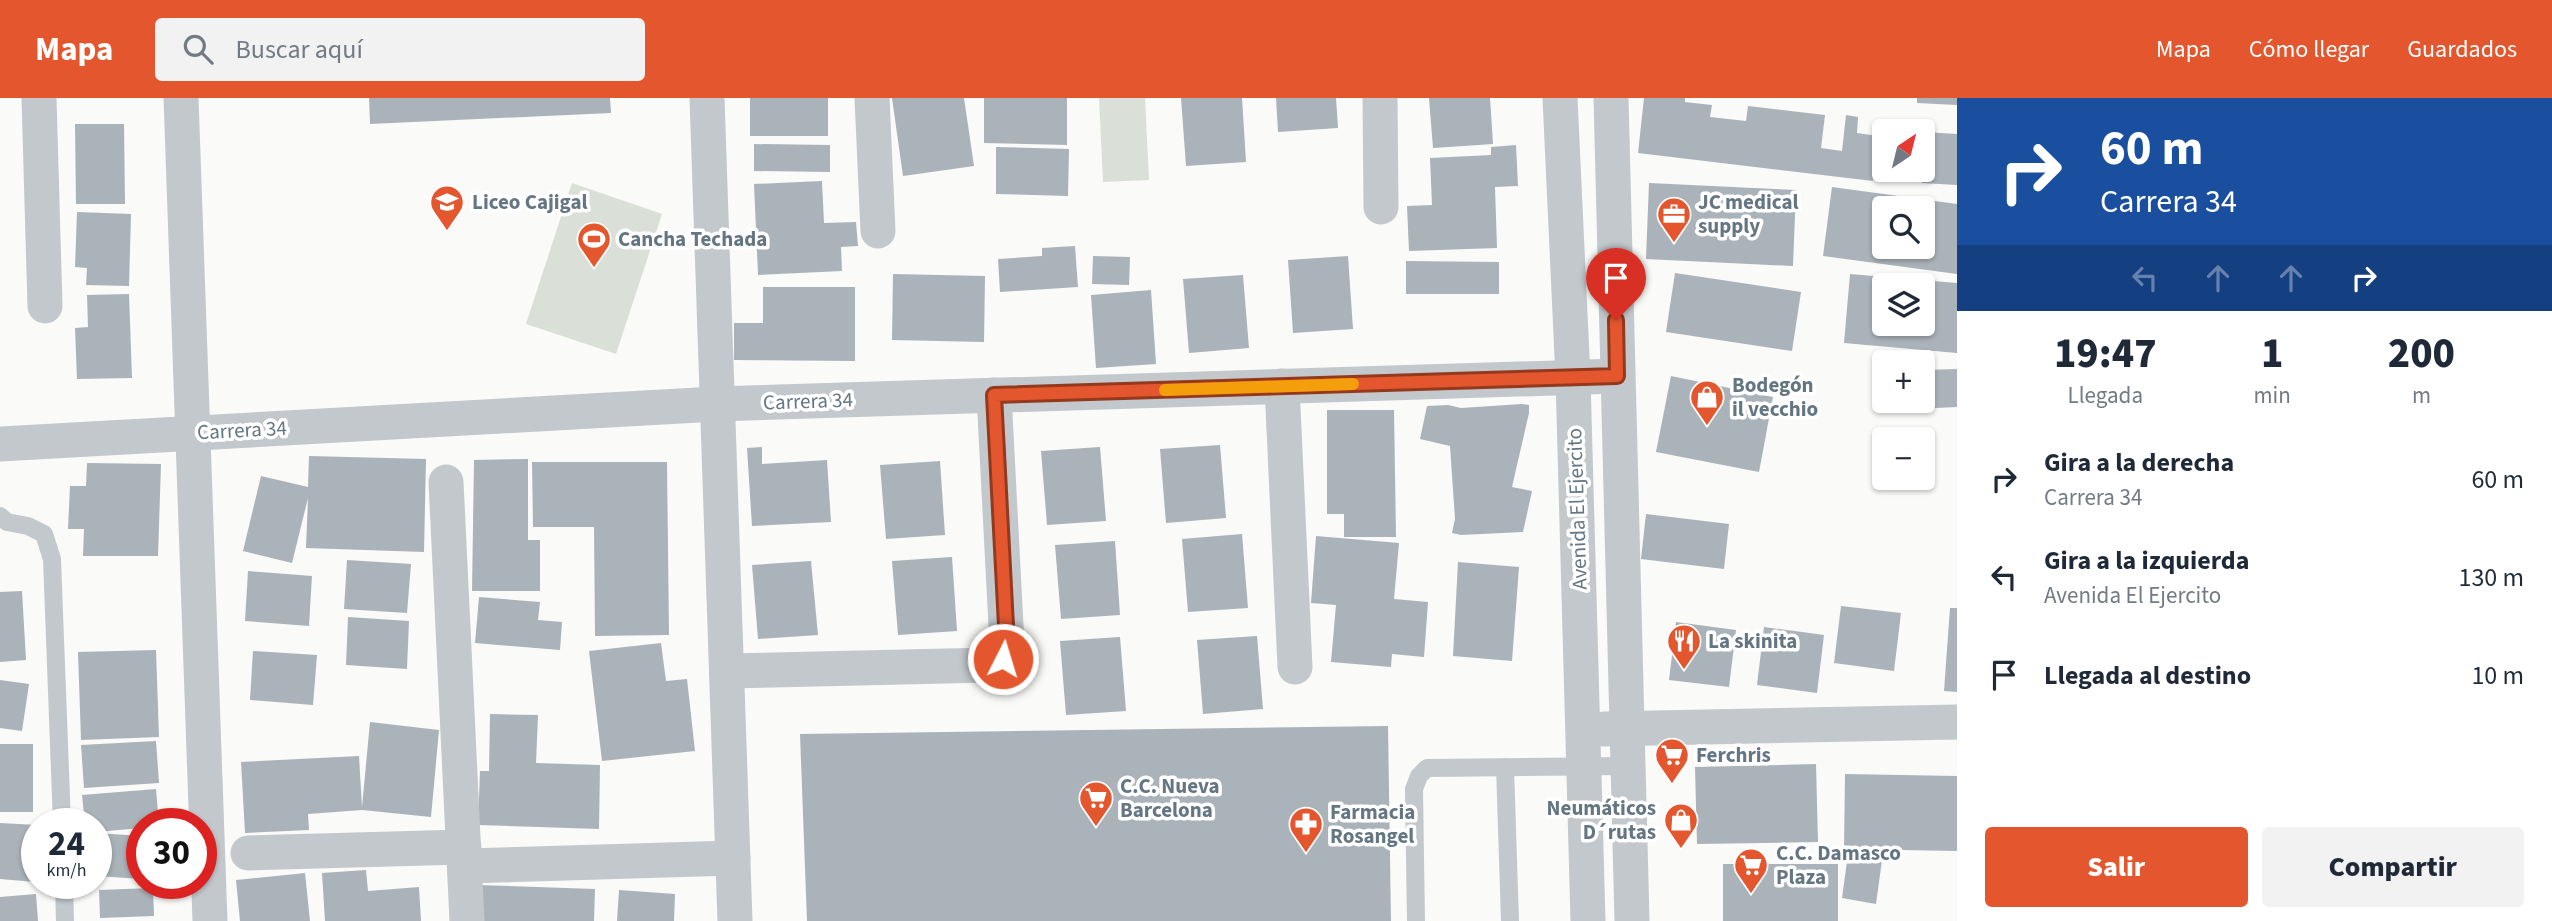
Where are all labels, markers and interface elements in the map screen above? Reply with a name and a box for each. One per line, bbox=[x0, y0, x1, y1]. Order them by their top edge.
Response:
search box bbox=[155, 18, 645, 81]
text: Mapa bbox=[35, 26, 113, 73]
icon: search bbox=[179, 30, 217, 68]
text: Buscar aquí bbox=[235, 31, 363, 68]
text: Mapa bbox=[2156, 32, 2211, 67]
text: Cómo llegar bbox=[2249, 32, 2369, 67]
text: Guardados bbox=[2407, 32, 2517, 67]
text: 60 m bbox=[2100, 114, 2204, 184]
north arrow bbox=[1872, 119, 1936, 182]
map controls bbox=[1872, 119, 1935, 490]
icon: right bbox=[1985, 126, 2076, 217]
text: Carrera 34 bbox=[2100, 179, 2237, 225]
school or university icon: Liceo Cajigal bbox=[428, 183, 466, 232]
place label: Liceo Cajigal bbox=[472, 187, 587, 217]
place label: JC medical supply bbox=[1698, 187, 1799, 241]
office icon: JC medical supply bbox=[1655, 195, 1693, 244]
button: search bbox=[1872, 196, 1935, 259]
sports icon: Cancha Techada bbox=[575, 220, 613, 269]
place label: Cancha Techada bbox=[618, 224, 767, 254]
pin bbox=[1586, 248, 1646, 320]
icon: arrive bbox=[1597, 259, 1635, 297]
icon: left bbox=[2126, 259, 2164, 297]
icon: ahead bbox=[2199, 259, 2237, 297]
icon: ahead bbox=[2272, 259, 2310, 297]
icon: right bbox=[2345, 259, 2383, 297]
button: layers bbox=[1872, 273, 1935, 336]
text: 19:47 bbox=[2054, 324, 2157, 384]
text: 1 bbox=[2261, 324, 2283, 384]
text: 200 bbox=[2388, 324, 2455, 384]
button: + bbox=[1872, 350, 1935, 413]
place label: Bodegón il vecchio bbox=[1732, 370, 1818, 424]
shop icon: Bodegón il vecchio bbox=[1688, 378, 1726, 427]
text: Llegada bbox=[2068, 379, 2143, 412]
text: min bbox=[2254, 379, 2291, 412]
text: m bbox=[2412, 379, 2431, 412]
street label: Carrera 34 bbox=[763, 384, 853, 418]
street label: Carrera 34 bbox=[196, 413, 288, 447]
button: − bbox=[1872, 427, 1935, 490]
street label: Avenida El Ejercito bbox=[1559, 428, 1595, 590]
text: Gira a la derecha bbox=[2044, 444, 2234, 481]
icon: right bbox=[1985, 460, 2023, 498]
text: 60 m bbox=[2471, 461, 2524, 498]
text: Carrera 34 bbox=[2044, 481, 2142, 514]
text: Gira a la izquierda bbox=[2044, 542, 2249, 579]
icon: left bbox=[1985, 558, 2023, 596]
text: 130 m bbox=[2458, 559, 2524, 596]
text: Avenida El Ejercito bbox=[2044, 579, 2221, 612]
position arrow bbox=[966, 622, 1040, 696]
restaurant icon: La skinita bbox=[1665, 622, 1703, 671]
place label: La skinita bbox=[1708, 626, 1797, 656]
icon: arrive bbox=[1985, 656, 2023, 694]
text: Llegada al destino bbox=[2044, 657, 2251, 694]
text: 10 m bbox=[2471, 657, 2524, 694]
supermarket icon: Ferchris bbox=[1653, 736, 1691, 785]
place label: Ferchris bbox=[1696, 740, 1771, 770]
place label: C.C. Nueva Barcelona bbox=[1120, 771, 1220, 825]
supermarket icon: C.C. Nueva Barcelona bbox=[1077, 779, 1115, 828]
place label: Neumáticos D´rutas bbox=[1547, 793, 1656, 847]
place label: Farmacia Rosangel bbox=[1330, 797, 1415, 851]
shop icon: Neumáticos D´rutas bbox=[1662, 801, 1700, 850]
pharmacy icon: Farmacia Rosangel bbox=[1287, 805, 1325, 854]
speed limit sign: 30 bbox=[126, 808, 217, 899]
text: 24 bbox=[48, 819, 85, 869]
button: Salir bbox=[1985, 827, 2248, 907]
button: Compartir bbox=[2262, 827, 2524, 907]
place label: C.C. Damasco Plaza bbox=[1776, 838, 1901, 892]
supermarket icon: C.C. Damasco Plaza bbox=[1732, 846, 1770, 895]
text: km/h bbox=[47, 858, 86, 883]

